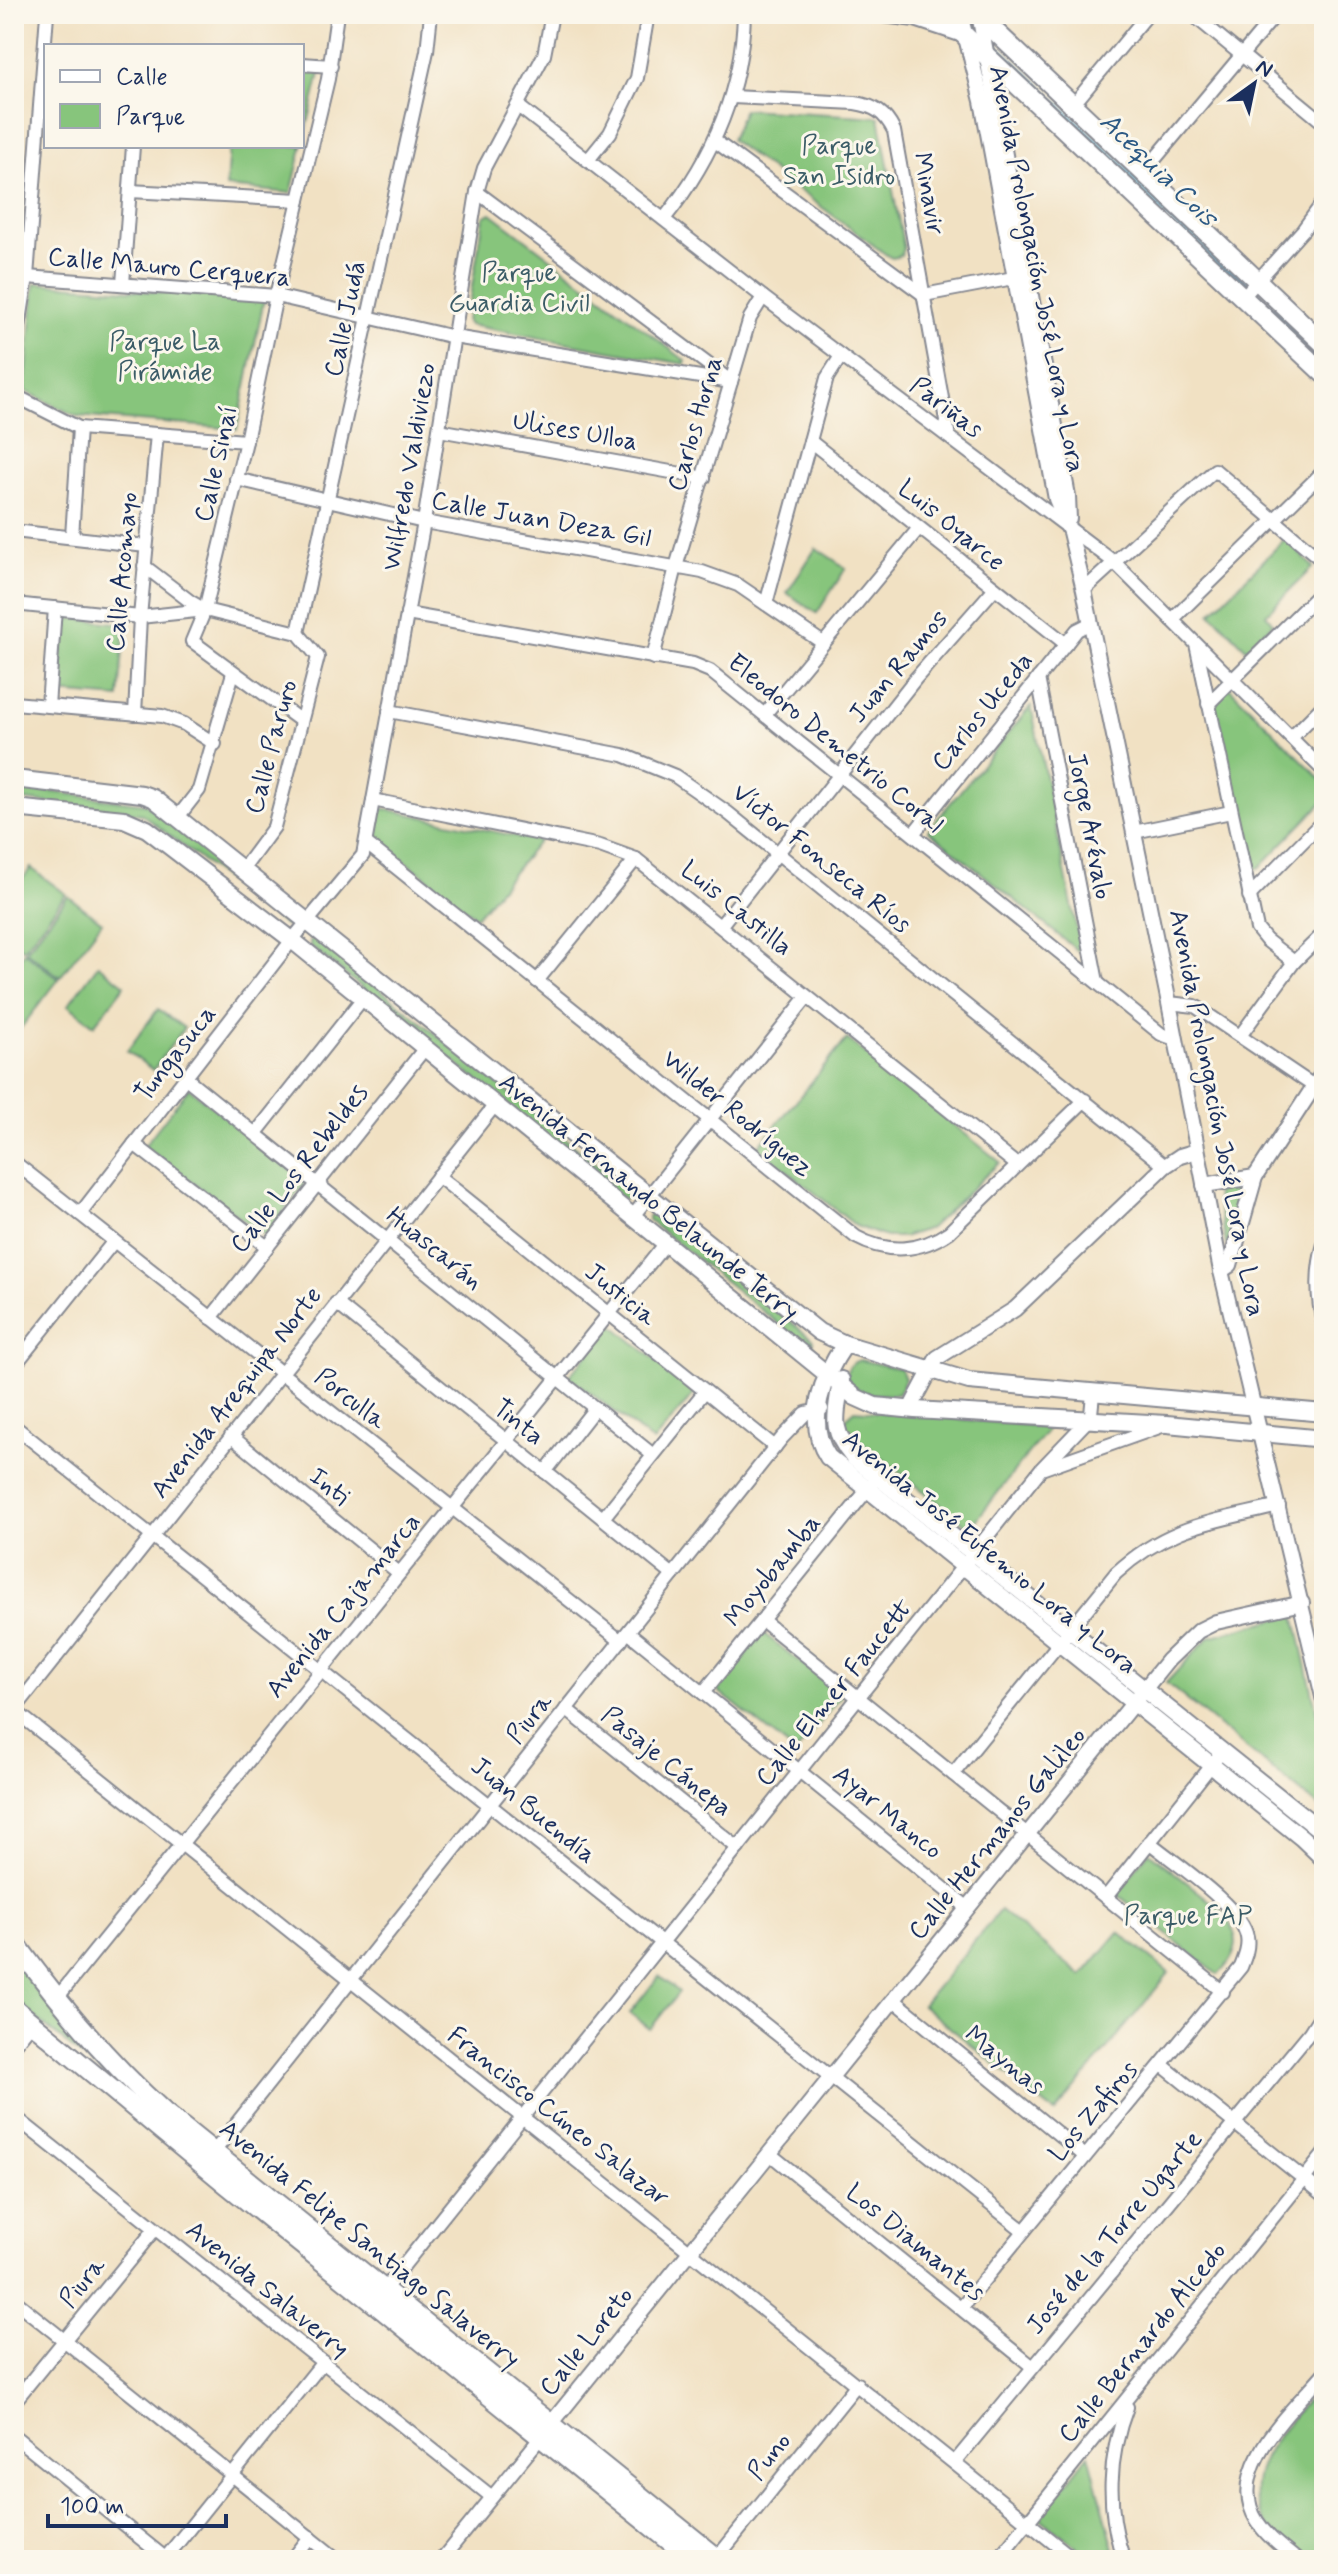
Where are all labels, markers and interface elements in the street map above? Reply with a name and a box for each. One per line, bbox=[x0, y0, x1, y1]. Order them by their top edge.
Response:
legend bbox=[44, 44, 304, 148]
north arrow bbox=[1214, 44, 1294, 124]
text: N bbox=[1250, 53, 1278, 85]
text: Calle bbox=[116, 62, 168, 93]
street label: Avenida Prolongación José Lora y Lora bbox=[978, 63, 1092, 476]
text: Parque bbox=[116, 102, 185, 133]
water label: Acequia Cois bbox=[1091, 104, 1227, 237]
park label: Parque San Isidro bbox=[783, 130, 895, 194]
street label: Minavir bbox=[904, 150, 952, 238]
street label: Calle Mauro Cerquera bbox=[46, 240, 292, 296]
park label: Parque Guardia Civil bbox=[448, 257, 590, 321]
street label: Calle Judá bbox=[317, 258, 375, 380]
park label: Parque La Pirámide bbox=[109, 326, 221, 390]
street label: Carlos Horna bbox=[660, 352, 732, 496]
street label: Wilfredo Valdiviezo bbox=[375, 360, 445, 574]
street label: Pariñas bbox=[902, 369, 990, 447]
street label: Calle Sinaí bbox=[187, 402, 247, 526]
street label: Ulises Ulloa bbox=[510, 404, 640, 460]
street label: Luis Oyarce bbox=[890, 472, 1012, 580]
street label: Calle Juan Deza Gil bbox=[429, 484, 653, 556]
street label: Calle Acomayo bbox=[99, 491, 147, 653]
street label: Juan Ramos bbox=[842, 603, 956, 731]
street label: Carlos Uceda bbox=[925, 645, 1041, 779]
street label: Eleodoro Demetrio Coral bbox=[720, 646, 950, 842]
street label: Calle Paruro bbox=[238, 676, 306, 818]
street label: Jorge Arévalo bbox=[1056, 750, 1120, 903]
street label: Víctor Fonseca Ríos bbox=[725, 776, 917, 942]
street label: Luis Castilla bbox=[673, 853, 799, 965]
street label: Avenida Prolongación José Lora y Lora bbox=[1158, 907, 1272, 1320]
street label: Tungasuca bbox=[127, 998, 226, 1111]
street label: Wilder Rodríguez bbox=[655, 1043, 819, 1185]
street label: Avenida Fernando Belaunde Terry bbox=[491, 1066, 805, 1330]
street label: Calle Los Rebeldes bbox=[223, 1077, 377, 1261]
street label: Huascarán bbox=[378, 1200, 490, 1298]
street label: Justicia bbox=[577, 1256, 663, 1335]
street label: Avenida Arequipa Norte bbox=[144, 1280, 330, 1506]
street label: Porculla bbox=[307, 1360, 393, 1438]
street label: Tinta bbox=[485, 1392, 551, 1454]
street label: Avenida José Eufemio Lora y Lora bbox=[834, 1423, 1144, 1683]
street label: Inti bbox=[301, 1460, 357, 1514]
street label: Avenida Cajamarca bbox=[259, 1506, 429, 1706]
street label: Moyobamba bbox=[717, 1507, 829, 1635]
street label: Calle Elmer Faucett bbox=[749, 1592, 922, 1794]
street label: Piura bbox=[499, 1686, 561, 1751]
street label: Pasaje Cánepa bbox=[594, 1699, 738, 1825]
street label: Calle Hermanos Galileo bbox=[901, 1720, 1095, 1948]
street label: Juan Buendía bbox=[463, 1750, 603, 1872]
street label: Ayar Manco bbox=[825, 1758, 949, 1868]
park label: Parque FAP bbox=[1124, 1900, 1252, 1934]
street label: Maynas bbox=[957, 2018, 1051, 2104]
street label: Francisco Cúneo Salazar bbox=[440, 2019, 676, 2215]
street label: Los Zafiros bbox=[1042, 2054, 1146, 2170]
street label: Avenida Felipe Santiago Salaverry bbox=[212, 2113, 526, 2377]
street label: José de la Torre Ugarte bbox=[1019, 2124, 1211, 2342]
street label: Los Diamantes bbox=[838, 2176, 992, 2310]
street label: Avenida Salaverry bbox=[178, 2214, 356, 2366]
street label: Calle Bernardo Alcedo bbox=[1051, 2236, 1235, 2450]
street label: Piura bbox=[52, 2250, 114, 2315]
street label: Calle Loreto bbox=[532, 2280, 642, 2404]
street label: Puno bbox=[740, 2426, 800, 2488]
scale bar bbox=[48, 2478, 226, 2528]
text: 100 m bbox=[60, 2492, 124, 2523]

